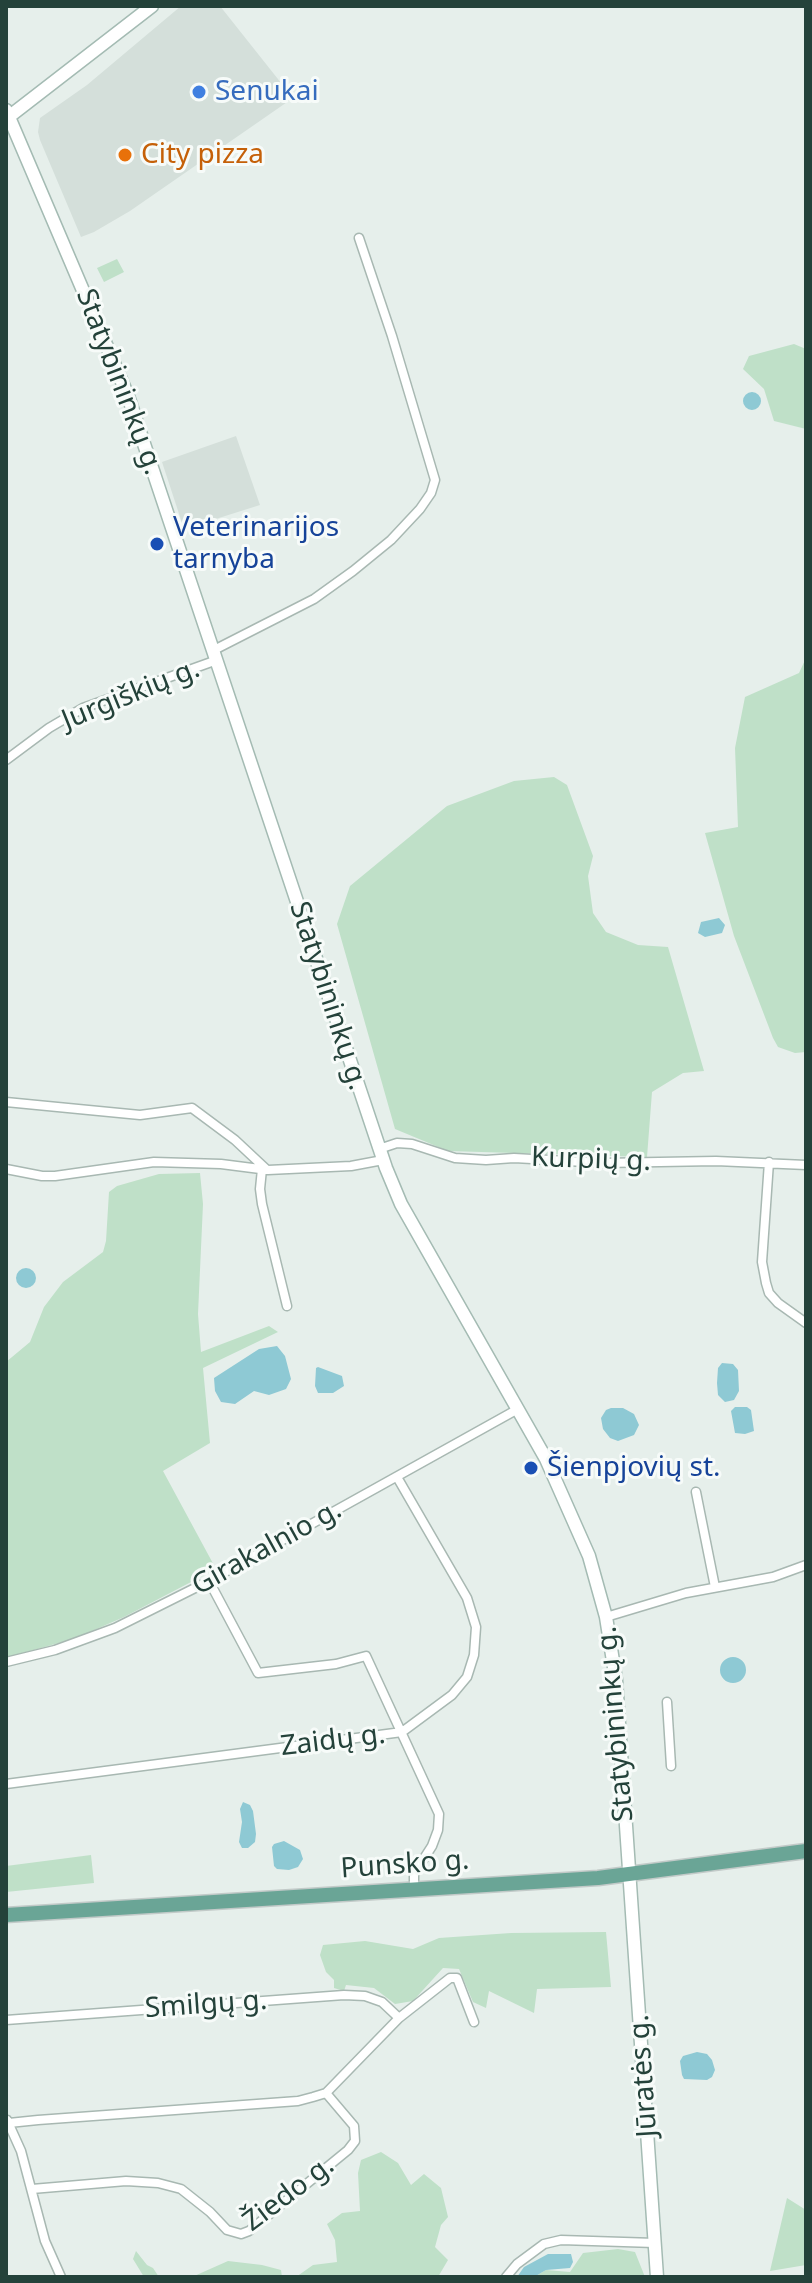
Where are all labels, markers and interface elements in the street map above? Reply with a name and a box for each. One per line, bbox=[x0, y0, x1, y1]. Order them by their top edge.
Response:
place label: Senukai bbox=[215, 75, 319, 109]
marker: Senukai bbox=[190, 83, 208, 101]
place label: City pizza bbox=[141, 138, 264, 172]
marker: City pizza bbox=[116, 146, 134, 164]
street label: Statybininkų g. bbox=[68, 284, 170, 480]
place label: Veterinarijos tarnyba bbox=[173, 511, 339, 577]
marker: Veterinarijos tarnyba bbox=[148, 535, 166, 553]
street label: Jurgiškių g. bbox=[57, 652, 205, 738]
street label: Statybininkų g. bbox=[282, 898, 374, 1094]
street label: Kurpių g. bbox=[530, 1141, 652, 1179]
place label: Šienpjovių st. bbox=[547, 1451, 721, 1485]
marker: Šienpjovių st. bbox=[522, 1459, 540, 1477]
street label: Girakalnio g. bbox=[186, 1493, 348, 1603]
street label: Statybininkų g. bbox=[591, 1625, 641, 1823]
street label: Zaidų g. bbox=[279, 1718, 387, 1764]
street label: Punsko g. bbox=[340, 1844, 470, 1886]
street label: Smilgų g. bbox=[144, 1984, 268, 2026]
street label: Jūratės g. bbox=[623, 2013, 665, 2139]
street label: Žiedo g. bbox=[237, 2149, 341, 2239]

